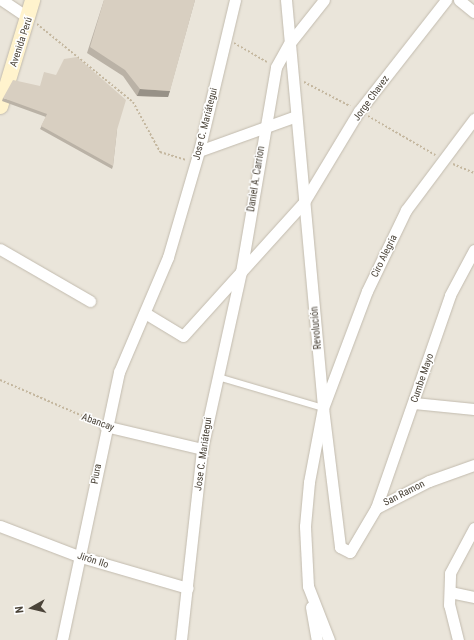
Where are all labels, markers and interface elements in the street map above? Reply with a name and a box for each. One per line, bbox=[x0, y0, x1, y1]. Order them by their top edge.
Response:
street label: Avenida Perú bbox=[7, 16, 35, 68]
street label: Jorge Chavez bbox=[351, 73, 391, 123]
street label: Jose C. Mariátegui bbox=[190, 87, 220, 161]
street label: Daniel A. Carrion bbox=[245, 145, 267, 213]
street label: Ciro Alegria bbox=[369, 233, 399, 279]
street label: Revolución bbox=[308, 306, 324, 350]
street label: Cumbe Mayo bbox=[408, 352, 436, 404]
street label: Abancay bbox=[80, 411, 116, 433]
street label: Jose C. Mariátegui bbox=[192, 416, 214, 492]
street label: Piura bbox=[88, 463, 104, 485]
street label: San Ramon bbox=[381, 478, 427, 508]
street label: Jirón Ilo bbox=[76, 549, 110, 571]
north arrow bbox=[12, 588, 52, 628]
text: N bbox=[13, 605, 27, 614]

